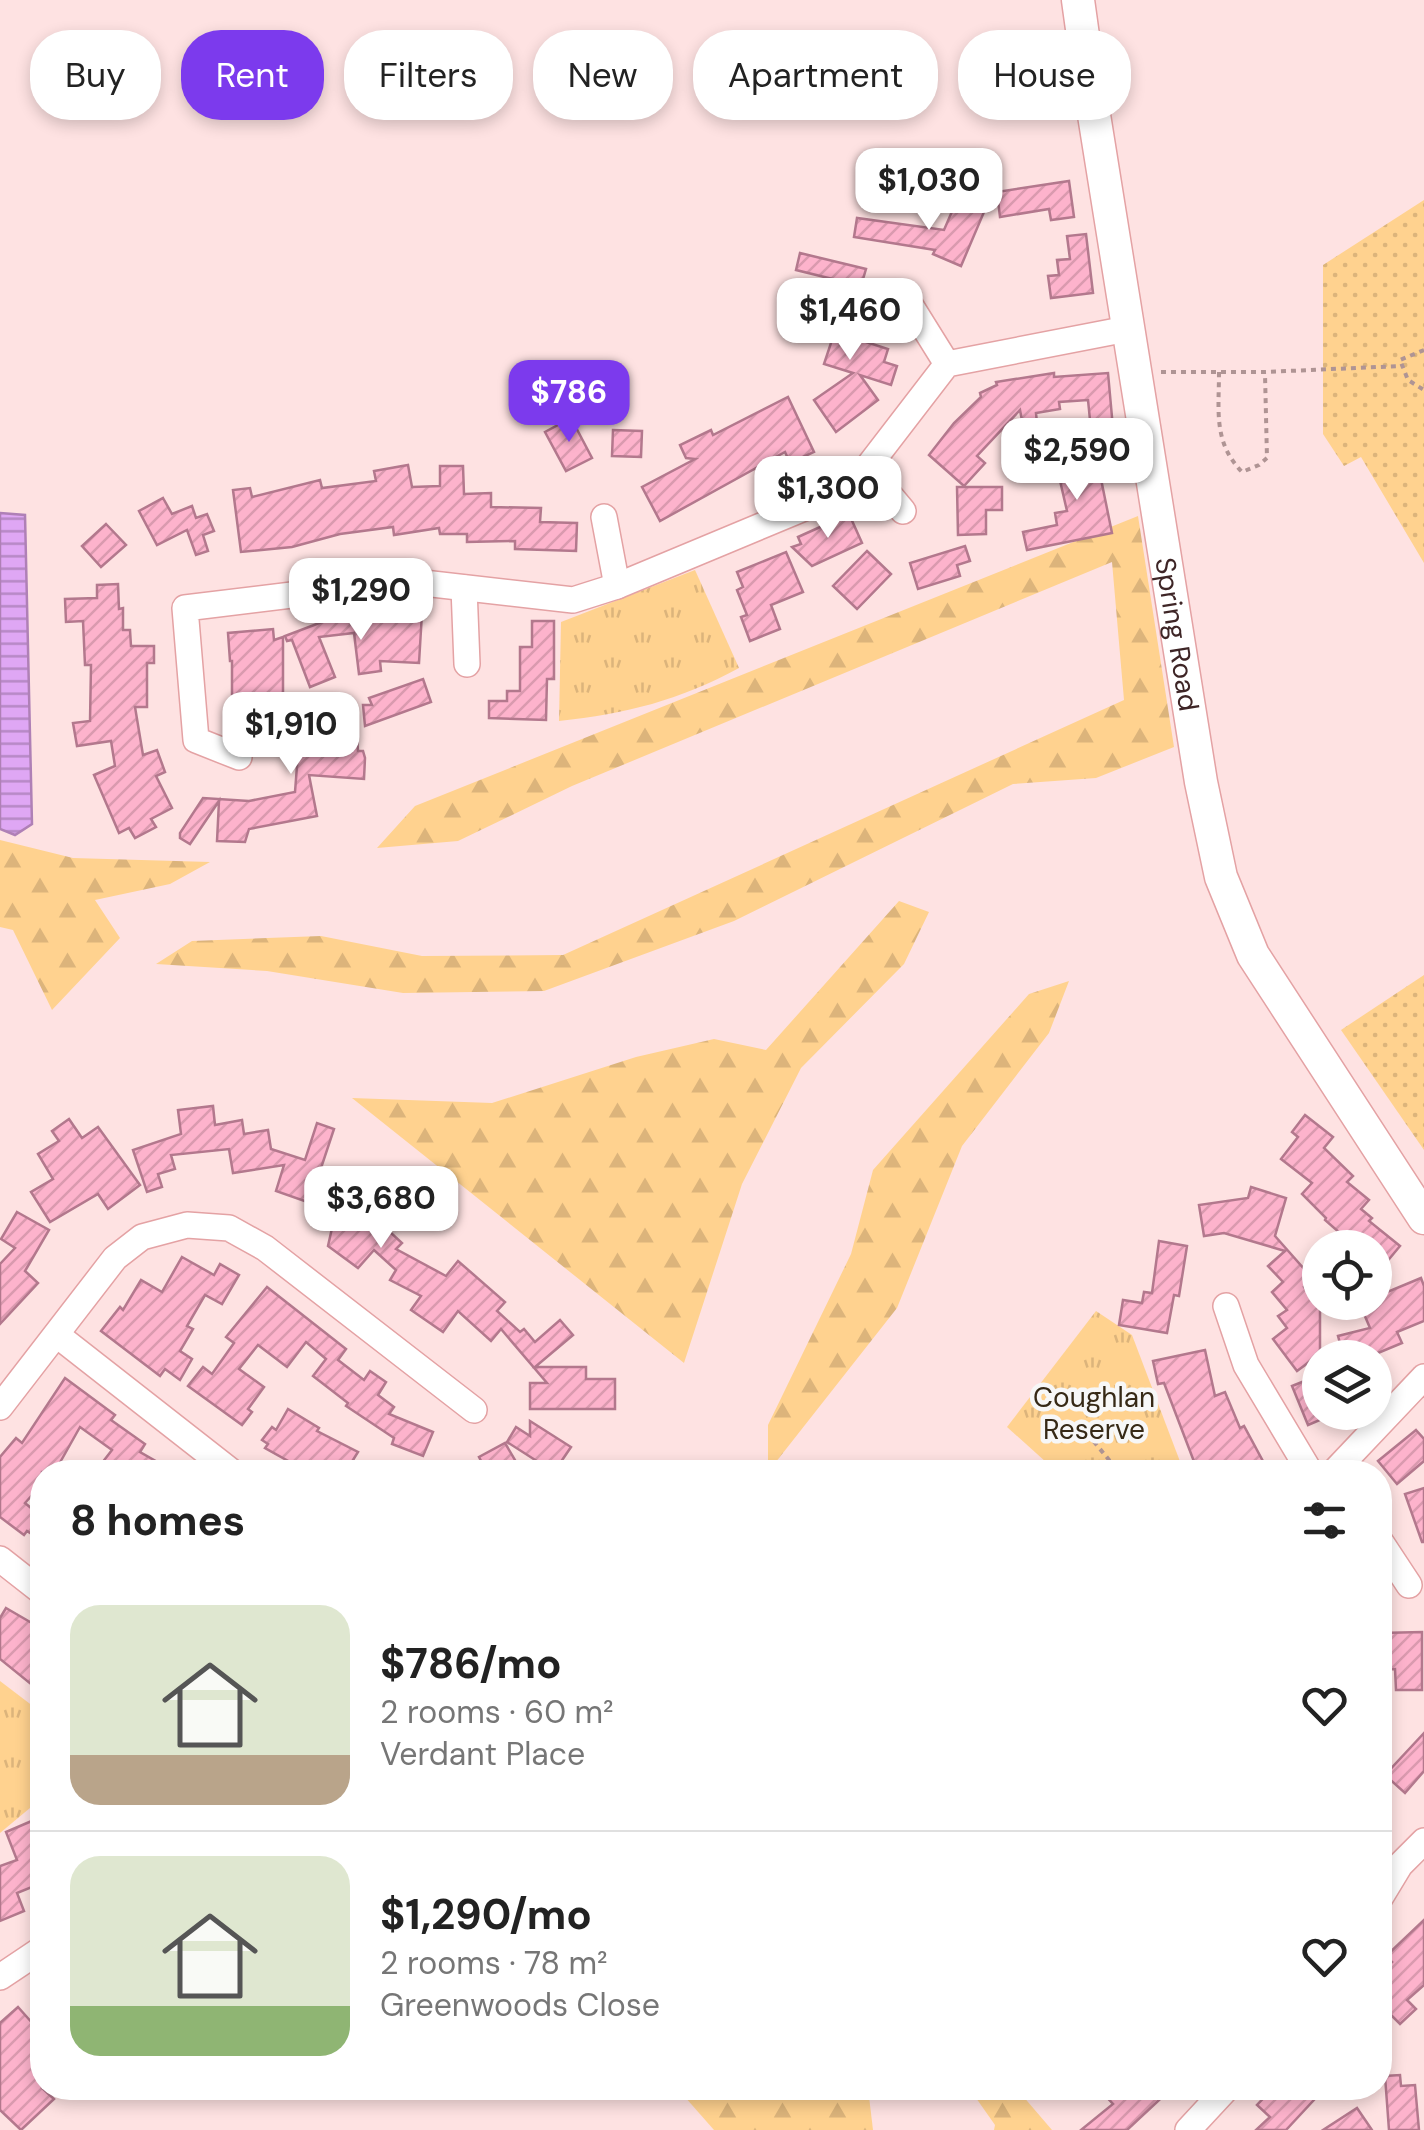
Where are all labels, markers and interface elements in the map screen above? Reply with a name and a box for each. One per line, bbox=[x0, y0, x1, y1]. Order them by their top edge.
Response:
chip: Buy bbox=[30, 30, 161, 120]
chip: Rent bbox=[181, 30, 324, 120]
chip: Filters bbox=[344, 30, 513, 120]
chip: New bbox=[533, 30, 673, 120]
chip: Apartment bbox=[693, 30, 938, 120]
chip: House bbox=[958, 30, 1131, 120]
pin: $1,030 bbox=[848, 148, 1010, 233]
text: $1,030 bbox=[877, 159, 981, 201]
pin: $1,460 bbox=[769, 278, 931, 363]
text: $1,460 bbox=[799, 289, 901, 331]
pin: $786 bbox=[510, 360, 628, 445]
text: $786 bbox=[531, 371, 607, 413]
pin: $2,590 bbox=[996, 418, 1158, 503]
text: $2,590 bbox=[1023, 429, 1131, 471]
pin: $1,300 bbox=[747, 456, 909, 541]
text: $1,300 bbox=[776, 467, 880, 509]
street label: Spring Road bbox=[1146, 555, 1207, 714]
pin: $1,290 bbox=[280, 558, 442, 643]
text: $1,290 bbox=[311, 569, 411, 611]
pin: $1,910 bbox=[210, 692, 372, 777]
text: $1,910 bbox=[244, 703, 338, 745]
pin: $3,680 bbox=[300, 1166, 462, 1251]
text: $3,680 bbox=[326, 1177, 436, 1219]
map controls bbox=[1302, 1230, 1392, 1430]
button: locate bbox=[1302, 1230, 1392, 1320]
button: layers bbox=[1302, 1340, 1392, 1430]
park label: Coughlan Reserve bbox=[1033, 1379, 1155, 1448]
text: 8 homes bbox=[70, 1493, 245, 1548]
icon: filters bbox=[1297, 1493, 1352, 1548]
text: $786/mo bbox=[380, 1636, 562, 1691]
icon: home bbox=[150, 1645, 270, 1765]
icon: heart bbox=[1297, 1678, 1352, 1733]
text: 2 rooms · 60 m² bbox=[380, 1691, 614, 1733]
text: Verdant Place bbox=[380, 1733, 585, 1775]
text: $1,290/mo bbox=[380, 1887, 592, 1942]
icon: home bbox=[150, 1896, 270, 2016]
icon: heart bbox=[1297, 1929, 1352, 1984]
text: 2 rooms · 78 m² bbox=[380, 1942, 608, 1984]
text: Greenwoods Close bbox=[380, 1984, 660, 2026]

